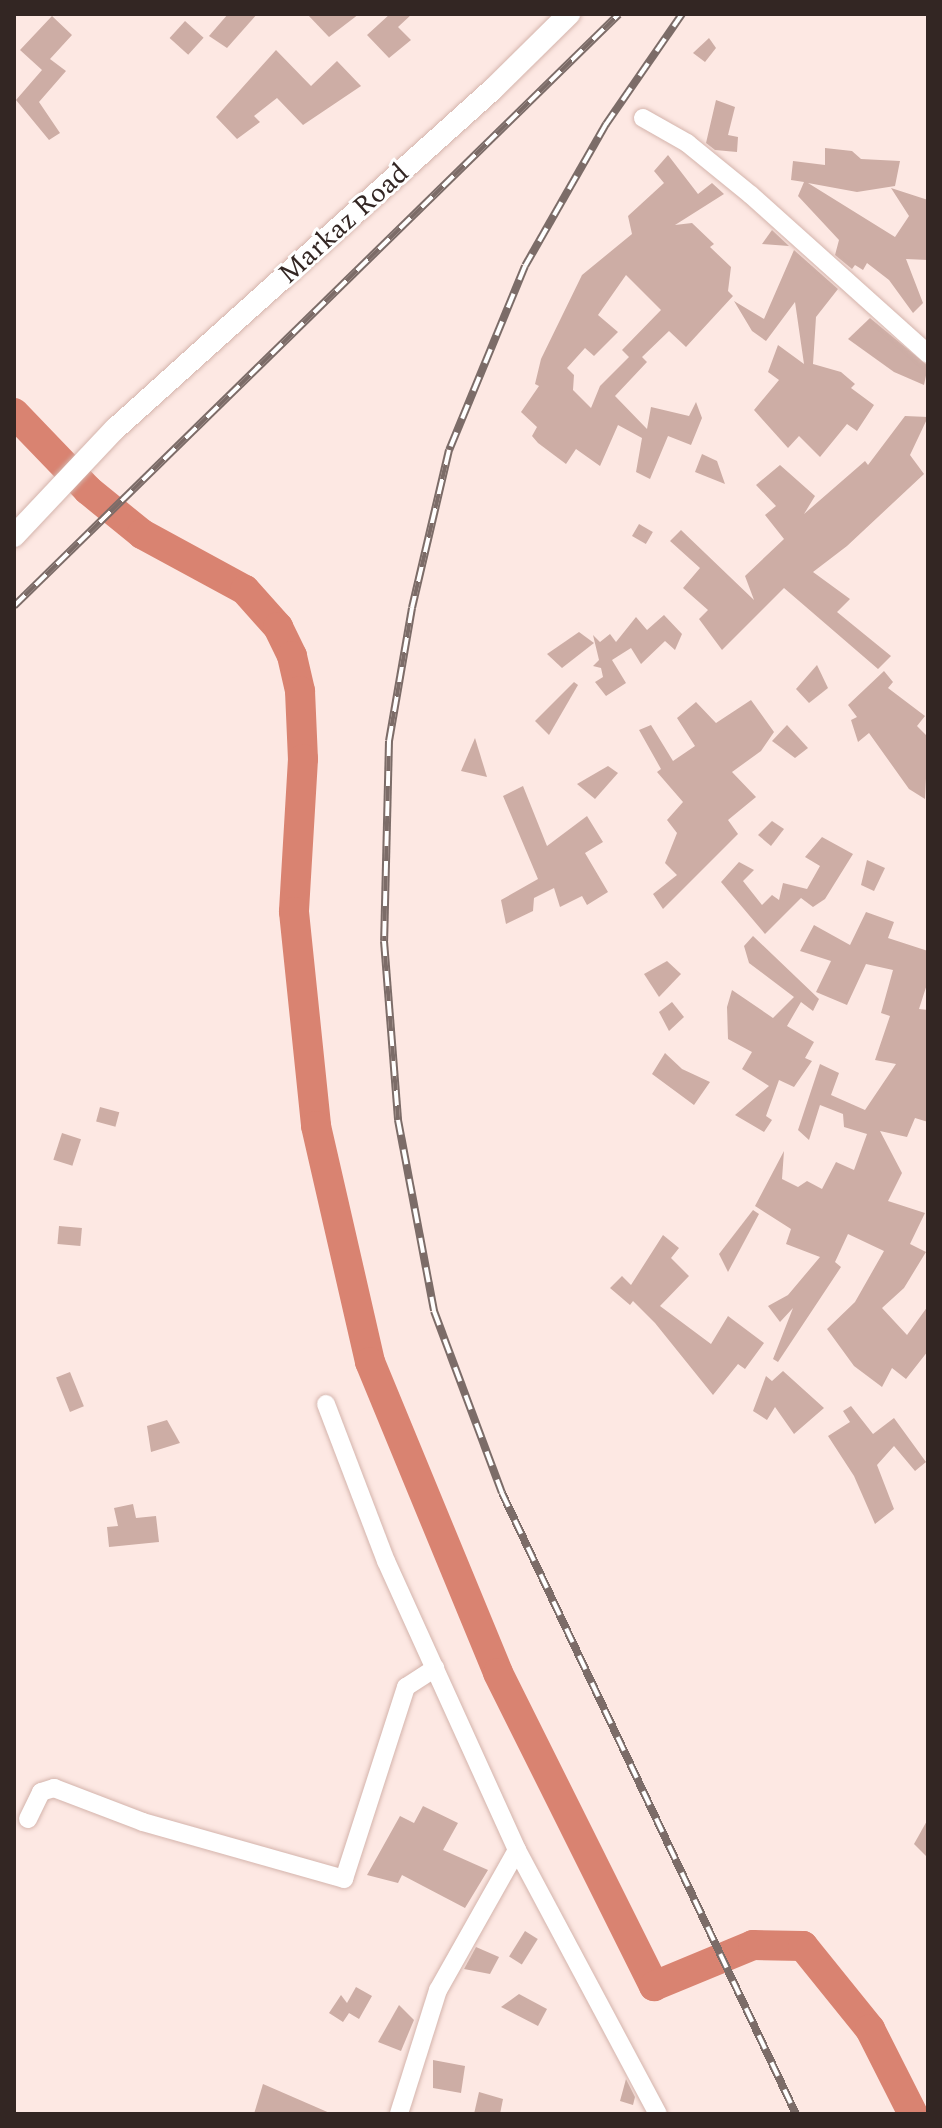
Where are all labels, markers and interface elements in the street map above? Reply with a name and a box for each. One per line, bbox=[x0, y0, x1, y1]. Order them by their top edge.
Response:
street label: Markaz Road bbox=[272, 157, 416, 291]

